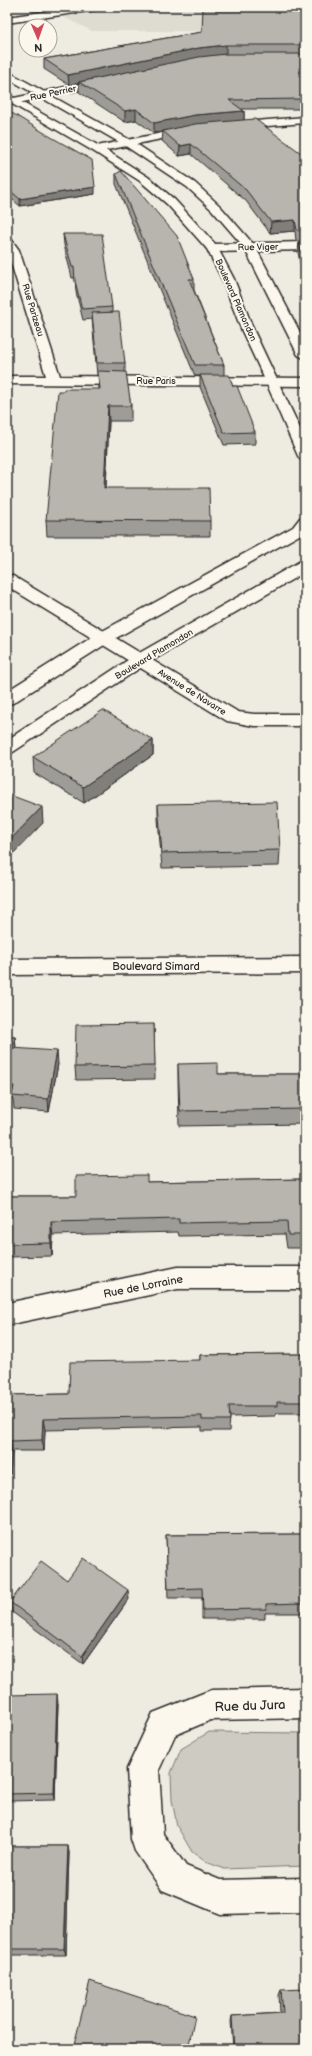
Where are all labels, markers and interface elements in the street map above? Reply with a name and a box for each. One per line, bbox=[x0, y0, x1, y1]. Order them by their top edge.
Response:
north arrow bbox=[18, 18, 58, 58]
text: N bbox=[34, 41, 43, 54]
street label: Rue Perrier bbox=[29, 83, 78, 104]
street label: Rue Viger bbox=[238, 242, 279, 253]
street label: Boulevard Plamondon bbox=[212, 257, 259, 343]
street label: Rue Parizeau bbox=[19, 282, 46, 338]
street label: Rue Paris bbox=[136, 376, 176, 387]
street label: Boulevard Plamondon bbox=[113, 627, 195, 682]
street label: Avenue de Navarre bbox=[156, 667, 228, 718]
street label: Boulevard Simard bbox=[112, 960, 200, 973]
street label: Rue de Lorraine bbox=[102, 1272, 184, 1301]
street label: Rue du Jura bbox=[214, 1697, 286, 1715]

